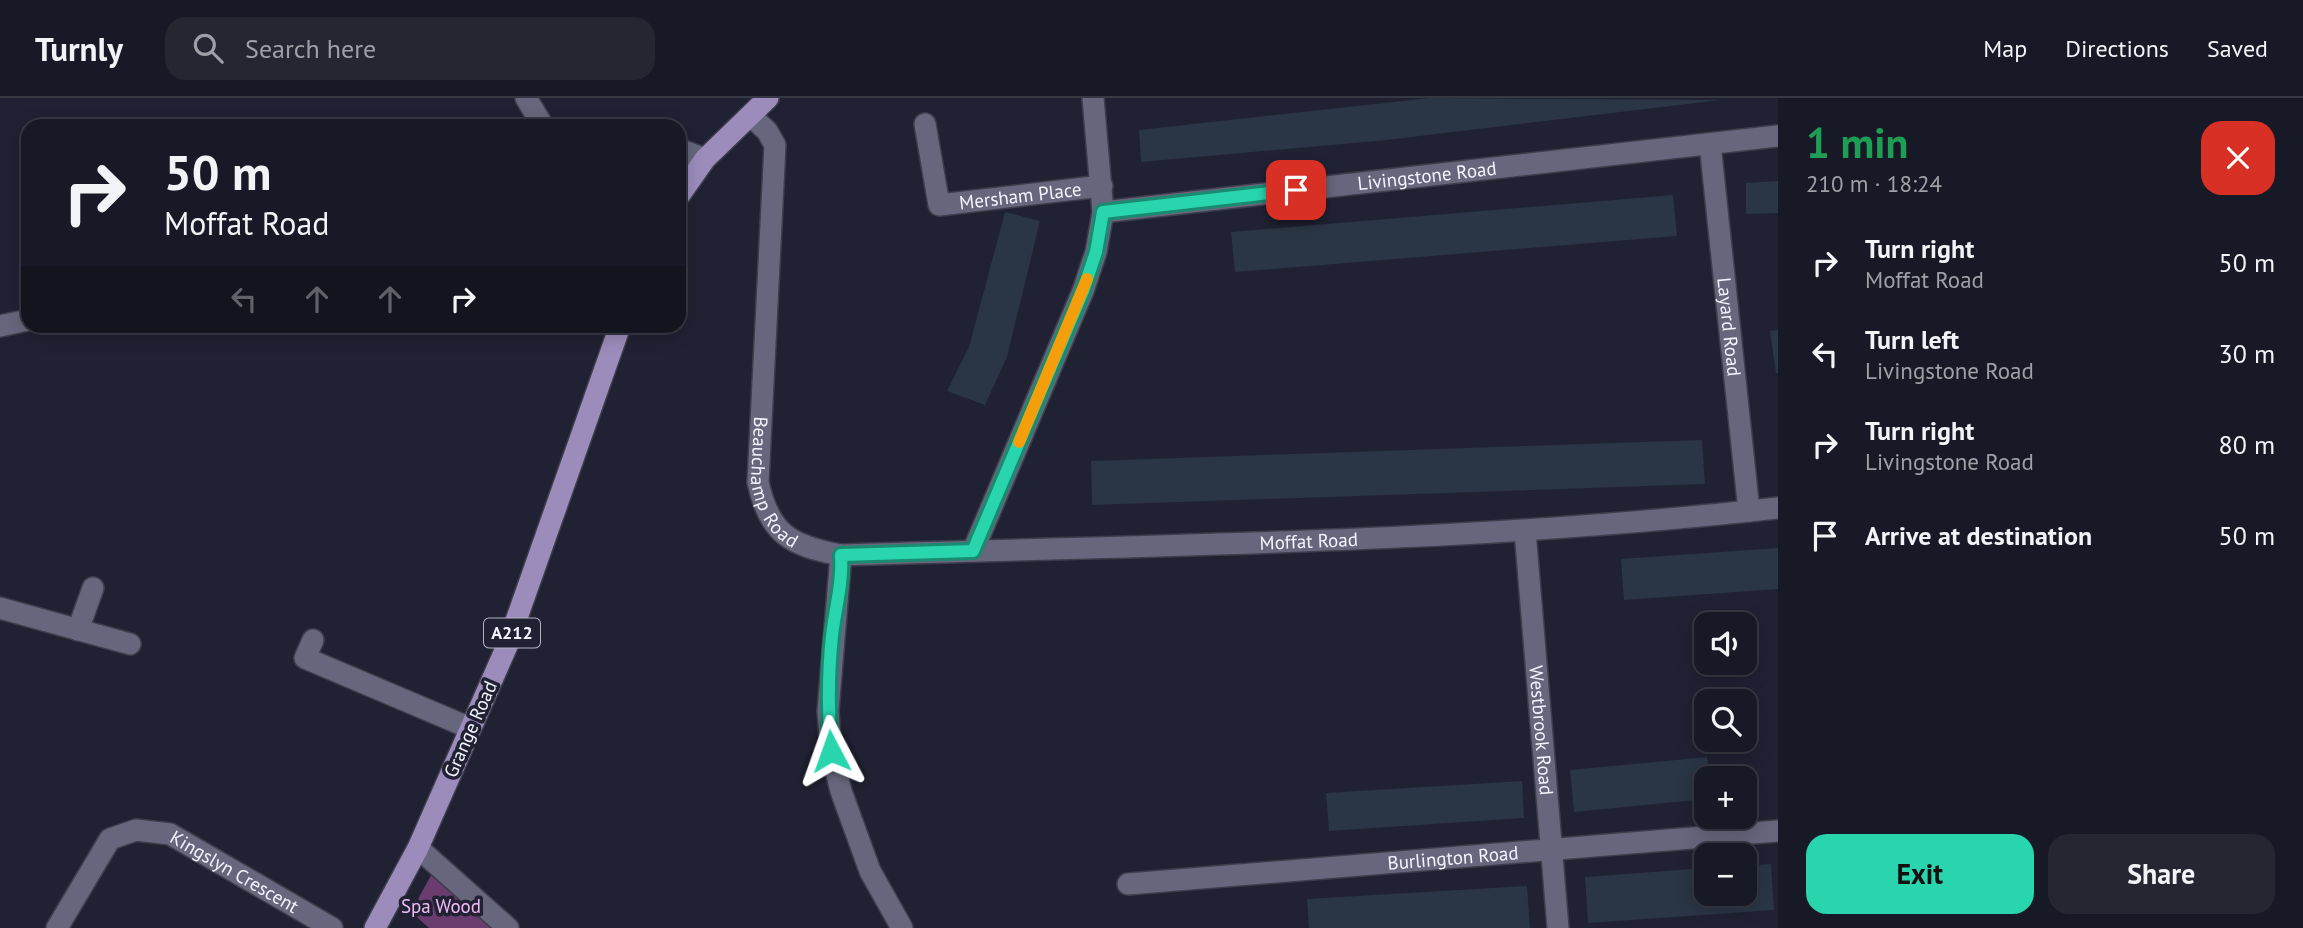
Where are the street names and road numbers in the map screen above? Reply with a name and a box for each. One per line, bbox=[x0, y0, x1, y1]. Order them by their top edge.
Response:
street label: Livingstone Road bbox=[1356, 156, 1498, 195]
street label: Mersham Place bbox=[958, 176, 1083, 215]
street label: Layard Road bbox=[1712, 276, 1747, 378]
street label: Beauchamp Road bbox=[746, 416, 803, 553]
street label: Moffat Road bbox=[1259, 527, 1358, 555]
road number: A212 bbox=[484, 618, 540, 648]
street label: Westbrook Road bbox=[1524, 665, 1559, 796]
street label: Grange Road bbox=[438, 677, 502, 781]
street label: Kingslyn Crescent bbox=[166, 825, 304, 918]
street label: Burlington Road bbox=[1387, 840, 1519, 875]

